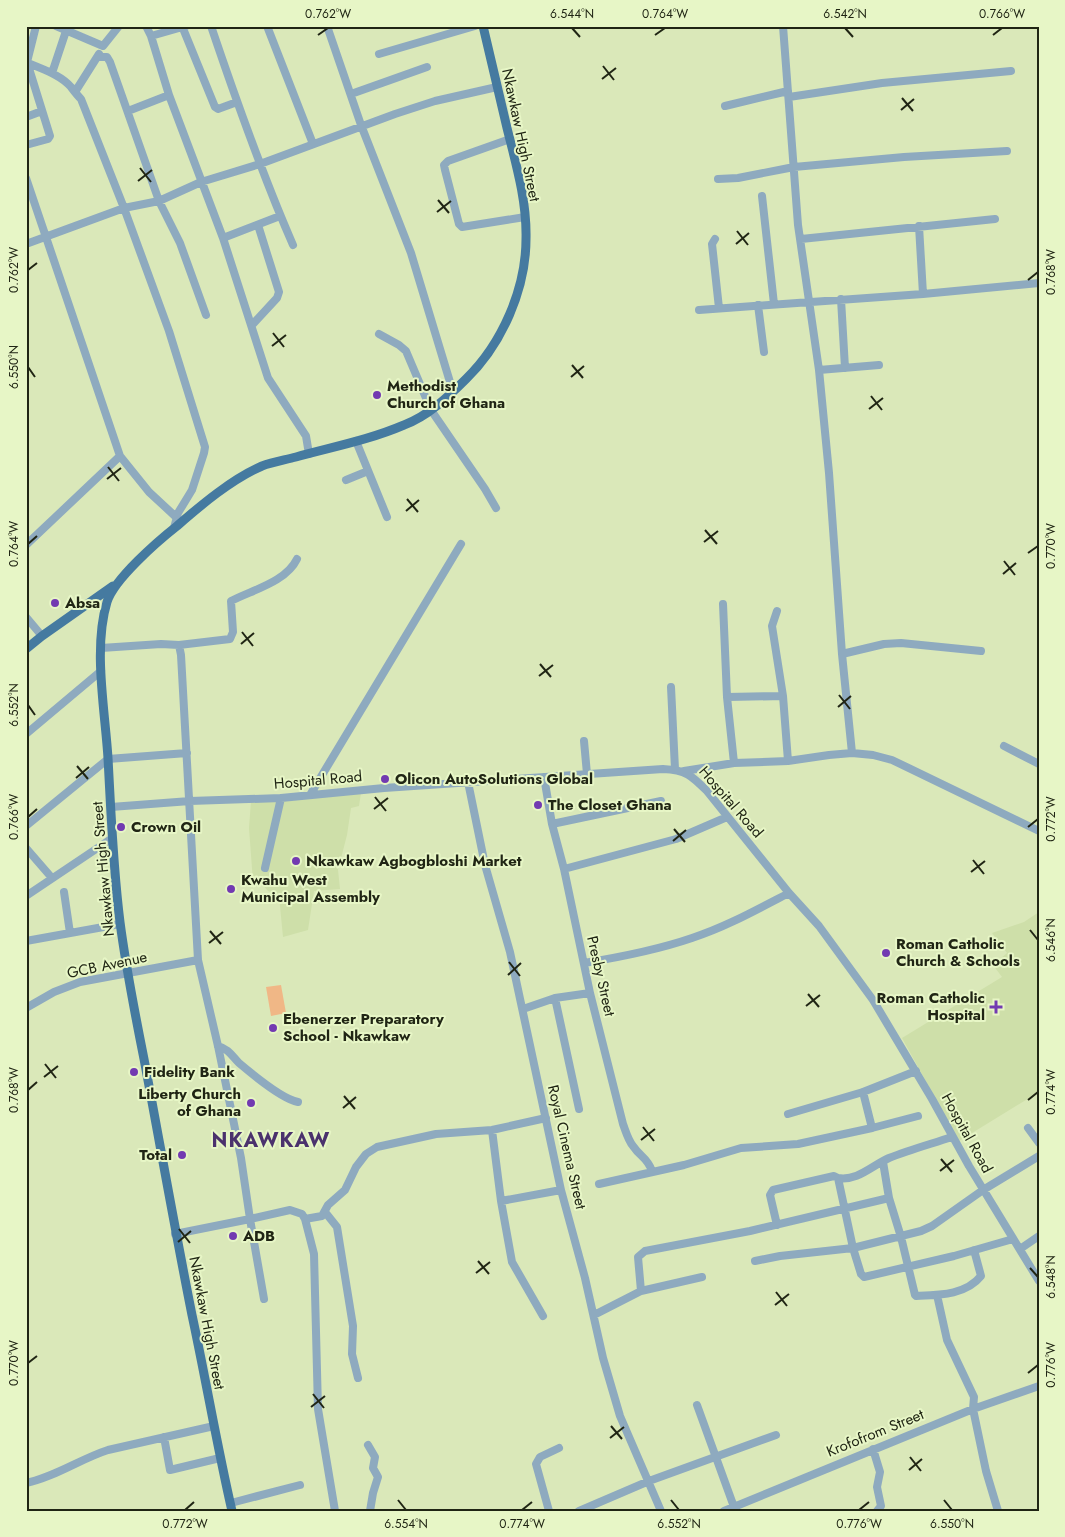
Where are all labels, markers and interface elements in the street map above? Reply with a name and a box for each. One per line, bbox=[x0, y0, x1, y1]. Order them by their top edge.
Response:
text: 0.762°W bbox=[305, 5, 351, 23]
text: 6.544°N bbox=[550, 5, 594, 23]
text: 0.764°W bbox=[642, 5, 688, 23]
text: 6.542°N bbox=[823, 5, 867, 23]
text: 0.766°W bbox=[979, 5, 1025, 23]
street label: Nkawkaw High Street bbox=[496, 67, 546, 204]
text: 0.762°W bbox=[5, 247, 23, 293]
text: 0.768°W bbox=[1042, 249, 1060, 295]
text: 6.550°N bbox=[5, 345, 23, 389]
place label: Methodist Church of Ghana bbox=[387, 375, 505, 414]
marker: Methodist Church of Ghana bbox=[371, 389, 383, 401]
text: 0.764°W bbox=[5, 521, 23, 567]
text: 0.770°W bbox=[1042, 523, 1060, 569]
place label: Absa bbox=[64, 592, 100, 614]
marker: Absa bbox=[49, 597, 61, 609]
text: 6.552°N bbox=[5, 683, 23, 727]
street label: Hospital Road bbox=[694, 761, 768, 843]
street label: Hospital Road bbox=[273, 765, 363, 795]
place label: Olicon AutoSolutions Global bbox=[395, 768, 593, 790]
marker: Olicon AutoSolutions Global bbox=[379, 773, 391, 785]
text: 0.766°W bbox=[5, 794, 23, 840]
place label: The Closet Ghana bbox=[548, 794, 672, 816]
text: 0.772°W bbox=[1042, 796, 1060, 842]
marker: The Closet Ghana bbox=[532, 799, 544, 811]
street label: Nkawkaw High Street bbox=[86, 800, 120, 937]
place label: Crown Oil bbox=[131, 816, 201, 838]
marker: Crown Oil bbox=[115, 821, 127, 833]
place label: Nkawkaw Agbogbloshi Market bbox=[306, 850, 522, 872]
marker: Nkawkaw Agbogbloshi Market bbox=[290, 855, 302, 867]
place label: Kwahu West Municipal Assembly bbox=[241, 869, 380, 908]
marker: Kwahu West Municipal Assembly bbox=[225, 883, 237, 895]
text: 6.546°N bbox=[1042, 918, 1060, 962]
place label: Roman Catholic Church & Schools bbox=[896, 933, 1020, 972]
street label: Presby Street bbox=[581, 934, 621, 1019]
street label: GCB Avenue bbox=[65, 946, 149, 984]
marker: Roman Catholic Church & Schools bbox=[880, 947, 892, 959]
place label: Roman Catholic Hospital bbox=[877, 987, 985, 1026]
marker: Roman Catholic Hospital bbox=[989, 1000, 1003, 1014]
place label: Ebenerzer Preparatory School - Nkawkaw bbox=[283, 1008, 444, 1047]
marker: Ebenerzer Preparatory School - Nkawkaw bbox=[267, 1022, 279, 1034]
place label: Fidelity Bank bbox=[144, 1061, 235, 1083]
marker: Fidelity Bank bbox=[128, 1066, 140, 1078]
text: 0.768°W bbox=[5, 1067, 23, 1113]
text: 0.774°W bbox=[1042, 1069, 1060, 1115]
place label: Liberty Church of Ghana bbox=[138, 1083, 241, 1122]
street label: Royal Cinema Street bbox=[542, 1083, 592, 1212]
street label: Hospital Road bbox=[936, 1089, 998, 1177]
marker: Liberty Church of Ghana bbox=[245, 1097, 257, 1109]
district label: NKAWKAW bbox=[212, 1126, 330, 1155]
place label: Total bbox=[139, 1144, 172, 1166]
marker: Total bbox=[176, 1149, 188, 1161]
place label: ADB bbox=[242, 1225, 275, 1247]
marker: ADB bbox=[227, 1230, 239, 1242]
street label: Nkawkaw High Street bbox=[183, 1254, 231, 1392]
text: 6.548°N bbox=[1042, 1255, 1060, 1299]
text: 0.770°W bbox=[5, 1340, 23, 1386]
text: 0.776°W bbox=[1042, 1342, 1060, 1388]
street label: Krofofrom Street bbox=[823, 1403, 927, 1463]
text: 0.772°W bbox=[162, 1515, 208, 1533]
text: 6.554°N bbox=[384, 1515, 428, 1533]
text: 0.774°W bbox=[499, 1515, 545, 1533]
text: 6.552°N bbox=[657, 1515, 701, 1533]
text: 0.776°W bbox=[836, 1515, 882, 1533]
text: 6.550°N bbox=[930, 1515, 974, 1533]

